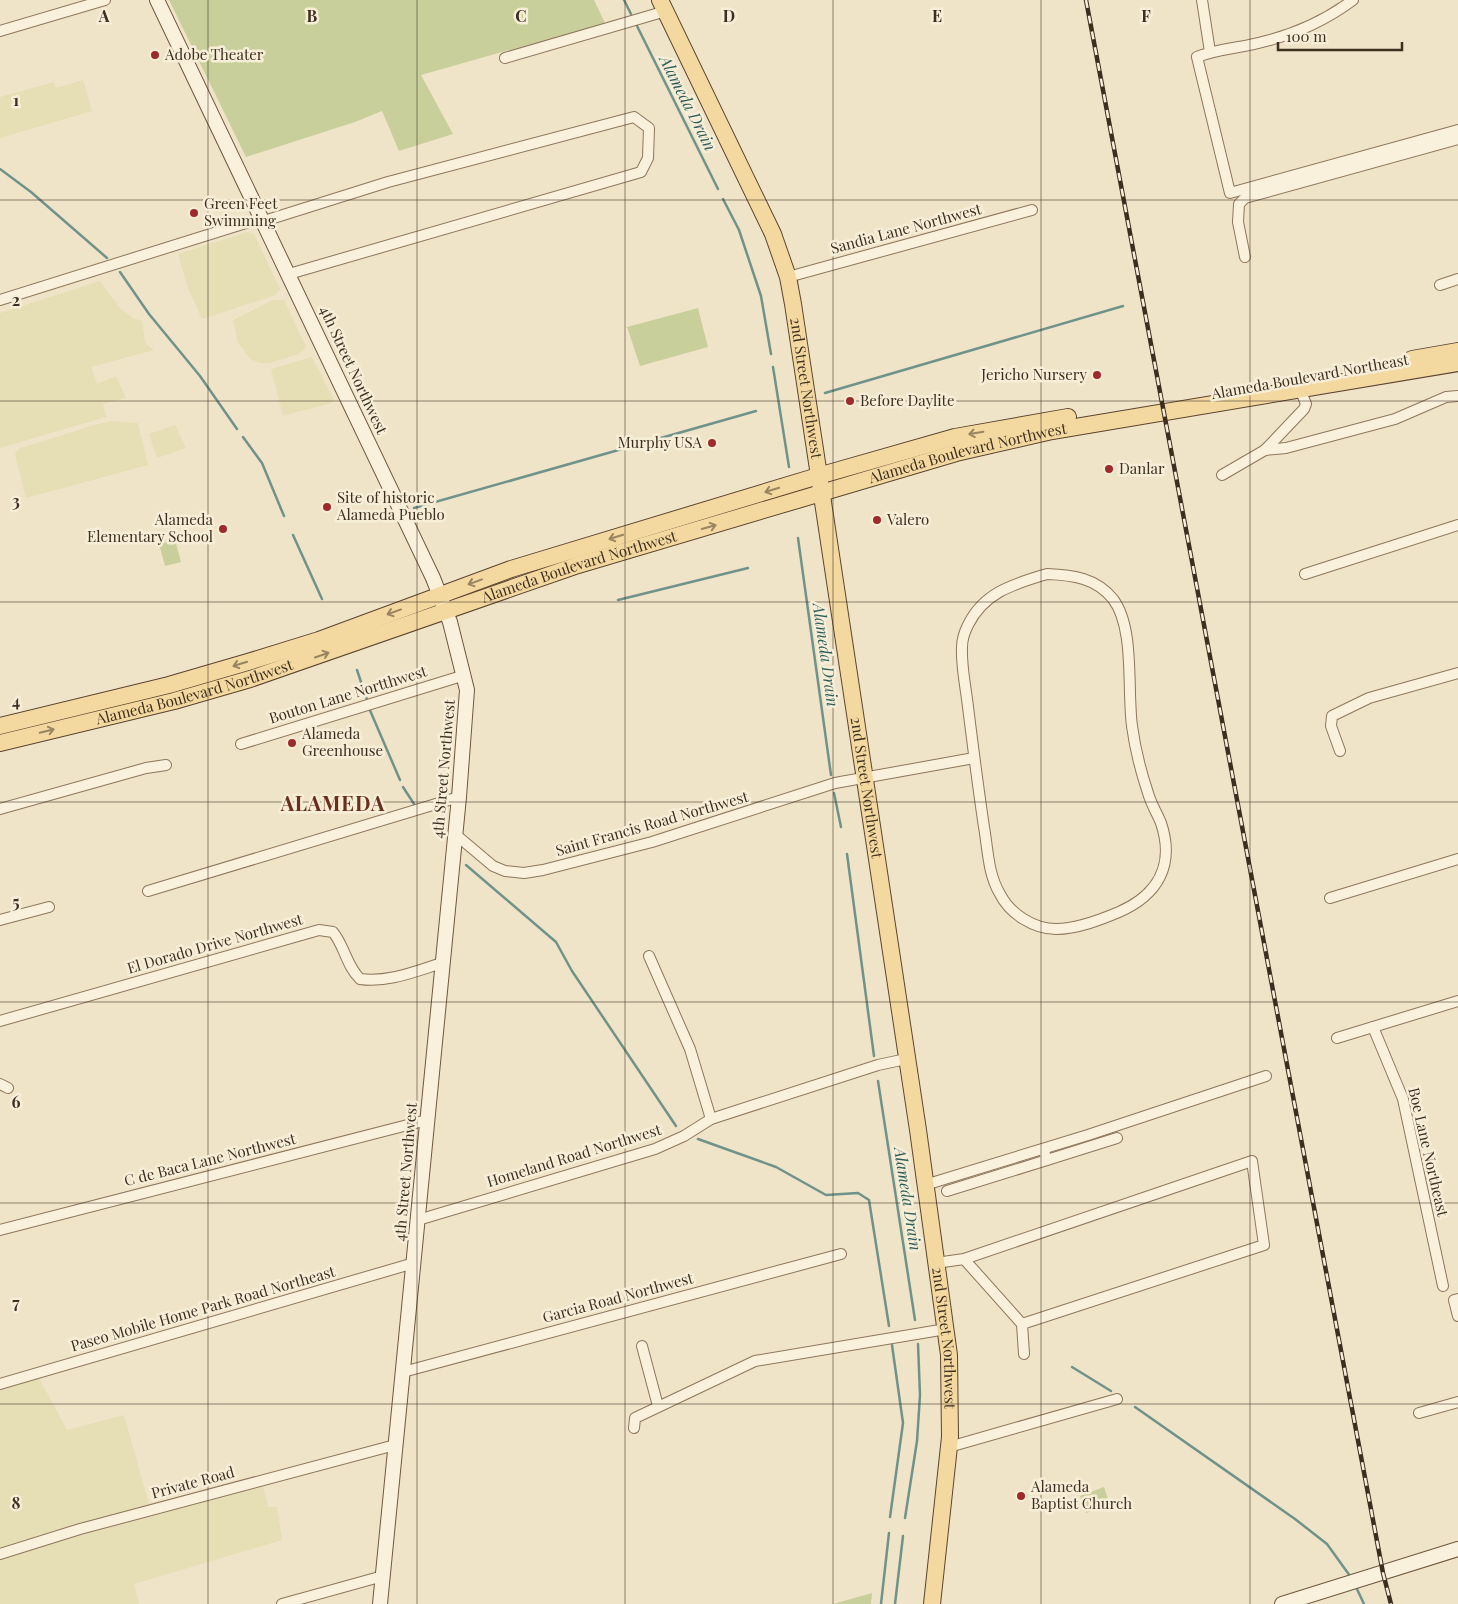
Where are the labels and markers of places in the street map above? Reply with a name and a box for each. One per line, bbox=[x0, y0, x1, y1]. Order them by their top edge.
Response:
place label: Adobe Theater bbox=[164, 44, 264, 64]
marker: Adobe Theater bbox=[149, 49, 161, 61]
place label: Green Feet Swimming bbox=[204, 193, 278, 230]
marker: Green Feet Swimming bbox=[188, 207, 200, 219]
place label: Jericho Nursery bbox=[980, 364, 1087, 384]
marker: Jericho Nursery bbox=[1091, 369, 1103, 381]
place label: Before Daylite bbox=[860, 390, 955, 410]
marker: Before Daylite bbox=[844, 395, 856, 407]
place label: Murphy USA bbox=[618, 432, 703, 452]
marker: Murphy USA bbox=[706, 437, 718, 449]
place label: Danlar bbox=[1119, 458, 1165, 478]
marker: Danlar bbox=[1103, 463, 1115, 475]
place label: Site of historic Alameda Pueblo bbox=[336, 487, 445, 524]
marker: Site of historic Alameda Pueblo bbox=[321, 501, 333, 513]
place label: Alameda Elementary School bbox=[87, 509, 214, 546]
place label: Valero bbox=[886, 509, 929, 529]
marker: Valero bbox=[871, 514, 883, 526]
marker: Alameda Elementary School bbox=[217, 523, 229, 535]
place label: Alameda Greenhouse bbox=[301, 723, 383, 760]
marker: Alameda Greenhouse bbox=[286, 737, 298, 749]
place label: Alameda Baptist Church bbox=[1030, 1476, 1132, 1513]
marker: Alameda Baptist Church bbox=[1015, 1490, 1027, 1502]

